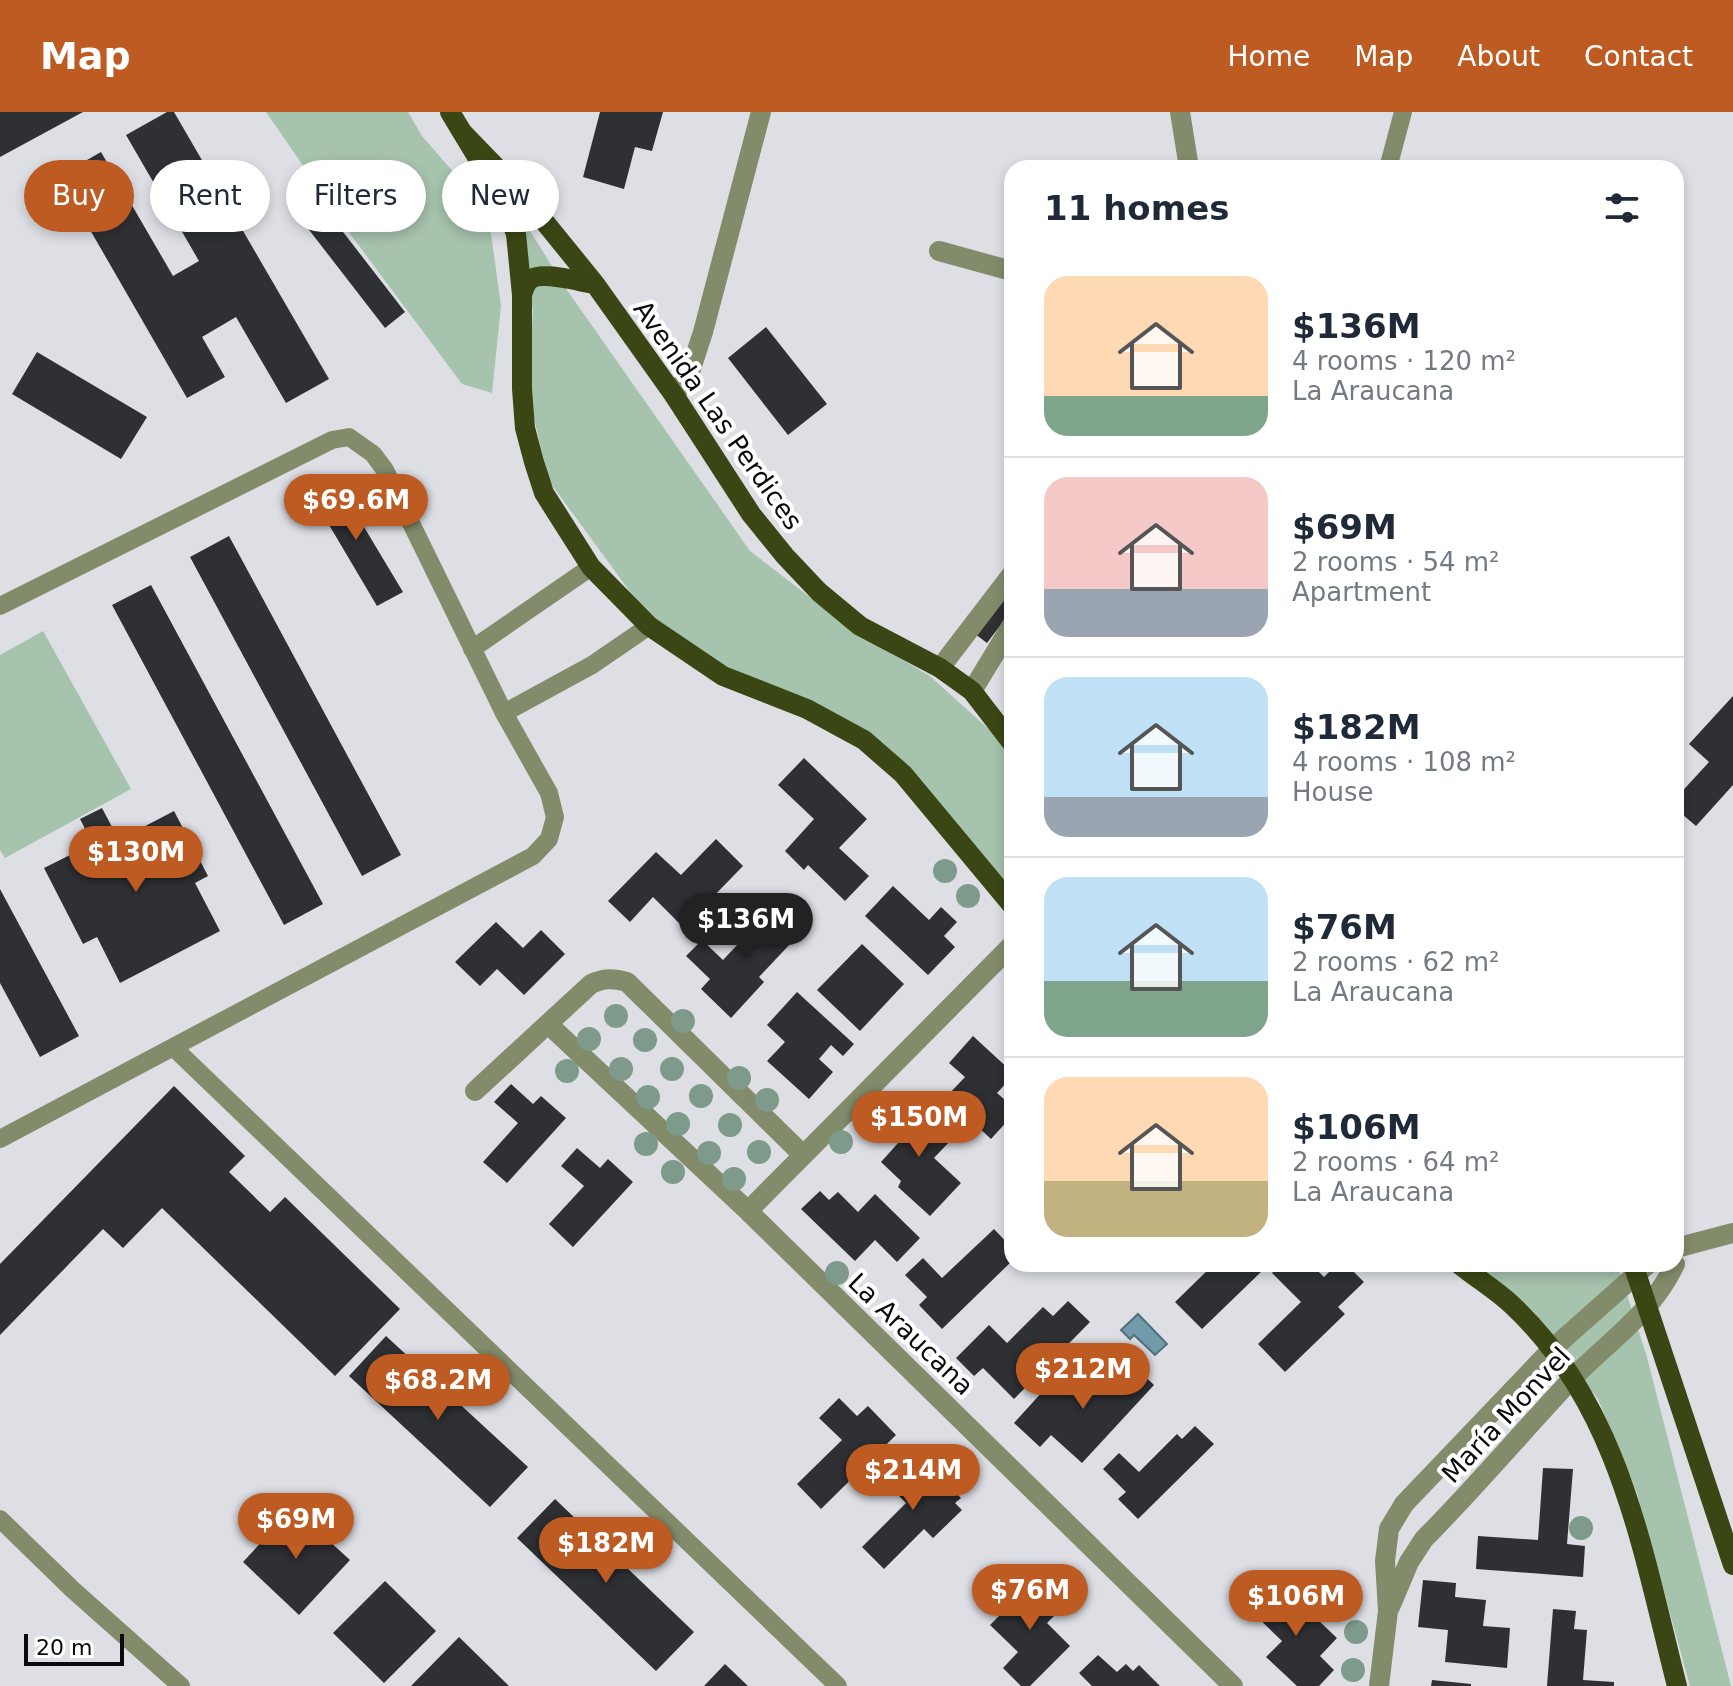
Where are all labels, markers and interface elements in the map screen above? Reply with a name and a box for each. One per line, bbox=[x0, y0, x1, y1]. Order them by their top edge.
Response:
text: Map bbox=[40, 34, 131, 78]
text: Home bbox=[1227, 40, 1310, 73]
text: Map bbox=[1354, 40, 1413, 73]
text: About bbox=[1457, 40, 1540, 73]
text: Contact bbox=[1584, 40, 1693, 73]
chip: Buy bbox=[24, 160, 134, 232]
chip: Rent bbox=[150, 160, 270, 232]
chip: Filters bbox=[286, 160, 426, 232]
chip: New bbox=[442, 160, 559, 232]
icon: filters bbox=[1600, 186, 1644, 230]
text: 11 homes bbox=[1044, 188, 1229, 228]
street label: Avenida Las Perdices bbox=[627, 295, 809, 535]
text: $136M bbox=[1292, 306, 1420, 346]
icon: home bbox=[1108, 308, 1204, 404]
text: 4 rooms · 120 m² bbox=[1292, 346, 1516, 376]
text: La Araucana bbox=[1292, 376, 1454, 406]
pin: $69.6M bbox=[291, 474, 421, 542]
text: $69.6M bbox=[302, 485, 410, 515]
text: $69M bbox=[1292, 507, 1397, 547]
icon: home bbox=[1108, 509, 1204, 605]
text: 2 rooms · 54 m² bbox=[1292, 547, 1500, 577]
text: Apartment bbox=[1292, 577, 1431, 607]
text: $182M bbox=[1292, 707, 1420, 747]
icon: home bbox=[1108, 709, 1204, 805]
text: 4 rooms · 108 m² bbox=[1292, 747, 1516, 777]
text: House bbox=[1292, 777, 1373, 807]
pin: $130M bbox=[80, 826, 192, 894]
text: $130M bbox=[87, 837, 185, 867]
pin: $136M bbox=[690, 893, 802, 961]
text: $136M bbox=[697, 904, 795, 934]
text: $76M bbox=[1292, 907, 1397, 947]
icon: home bbox=[1108, 909, 1204, 1005]
text: 2 rooms · 62 m² bbox=[1292, 947, 1500, 977]
text: La Araucana bbox=[1292, 977, 1454, 1007]
pin: $150M bbox=[863, 1091, 975, 1159]
text: $150M bbox=[870, 1102, 968, 1132]
text: $106M bbox=[1292, 1107, 1420, 1147]
icon: home bbox=[1108, 1109, 1204, 1205]
text: 2 rooms · 64 m² bbox=[1292, 1147, 1500, 1177]
text: La Araucana bbox=[1292, 1177, 1454, 1207]
street label: La Araucana bbox=[842, 1267, 980, 1401]
street label: María Monvel bbox=[1436, 1341, 1576, 1489]
pin: $212M bbox=[1027, 1343, 1139, 1411]
pin: $68.2M bbox=[373, 1354, 503, 1422]
text: $212M bbox=[1034, 1354, 1132, 1384]
text: $68.2M bbox=[384, 1365, 492, 1395]
pin: $214M bbox=[857, 1444, 969, 1512]
text: $214M bbox=[864, 1455, 962, 1485]
pin: $69M bbox=[249, 1493, 343, 1561]
text: $69M bbox=[256, 1504, 336, 1534]
pin: $182M bbox=[550, 1517, 662, 1585]
text: $182M bbox=[557, 1528, 655, 1558]
pin: $76M bbox=[983, 1564, 1077, 1632]
pin: $106M bbox=[1240, 1570, 1352, 1638]
text: $76M bbox=[990, 1575, 1070, 1605]
text: $106M bbox=[1247, 1581, 1345, 1611]
scale bar bbox=[24, 1630, 124, 1666]
text: 20 m bbox=[36, 1635, 92, 1660]

